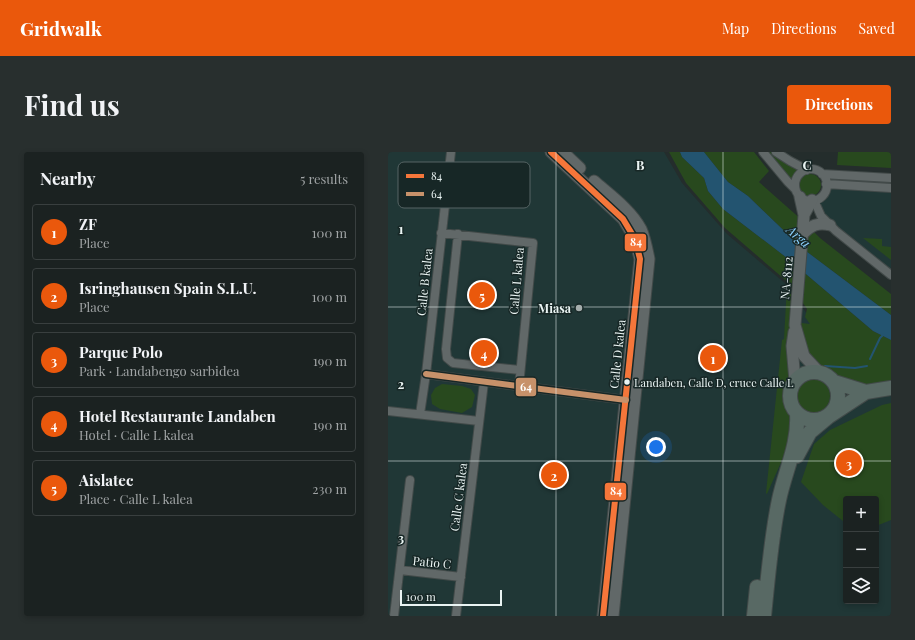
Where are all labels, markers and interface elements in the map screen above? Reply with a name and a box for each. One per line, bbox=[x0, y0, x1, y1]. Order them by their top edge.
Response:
text: Gridwalk bbox=[20, 15, 102, 41]
text: Map bbox=[722, 19, 749, 38]
text: Directions bbox=[771, 19, 837, 38]
text: Saved bbox=[859, 19, 895, 38]
button: Directions bbox=[787, 85, 891, 124]
text: Find us bbox=[24, 86, 120, 123]
text: B bbox=[636, 156, 645, 173]
text: C bbox=[802, 156, 812, 173]
legend bbox=[398, 162, 530, 208]
text: Nearby bbox=[40, 167, 95, 189]
text: 84 bbox=[431, 168, 443, 183]
text: 5 results bbox=[300, 170, 348, 187]
text: 64 bbox=[431, 186, 443, 201]
text: ZF bbox=[79, 214, 97, 234]
text: 1 bbox=[399, 220, 404, 237]
water label: Arga bbox=[782, 220, 815, 251]
text: 1 bbox=[52, 224, 56, 241]
text: 100 m bbox=[312, 224, 347, 241]
line badge: 84 bbox=[624, 233, 647, 252]
text: Place bbox=[79, 234, 110, 251]
text: 84 bbox=[630, 234, 642, 249]
street label: Calle B kalea bbox=[412, 247, 436, 317]
street label: Calle L kalea bbox=[505, 247, 527, 315]
street label: NA-8112 bbox=[776, 256, 796, 300]
text: Isringhausen Spain S.L.U. bbox=[79, 278, 257, 298]
pin: 5 bbox=[469, 280, 495, 310]
text: 2 bbox=[51, 288, 57, 305]
text: 100 m bbox=[312, 288, 347, 305]
text: Place bbox=[79, 298, 110, 315]
place label: Miasa bbox=[538, 300, 572, 316]
marker: Miasa bbox=[574, 303, 584, 313]
street label: Calle D kalea bbox=[605, 319, 629, 389]
pin: 4 bbox=[471, 338, 497, 368]
text: Parque Polo bbox=[79, 342, 163, 362]
pin: 1 bbox=[700, 343, 726, 373]
text: 3 bbox=[51, 352, 57, 369]
text: 190 m bbox=[313, 352, 347, 369]
text: Park · Landabengo sarbidea bbox=[79, 362, 240, 379]
text: 2 bbox=[398, 375, 405, 392]
place label: Landaben, Calle D, cruce Calle L bbox=[634, 375, 794, 390]
line badge: 64 bbox=[515, 377, 537, 397]
marker: Landaben, Calle D, cruce Calle L bbox=[622, 377, 632, 387]
text: 64 bbox=[520, 379, 532, 394]
text: Hotel Restaurante Landaben bbox=[79, 406, 276, 426]
text: 4 bbox=[51, 416, 57, 433]
text: 190 m bbox=[313, 416, 347, 433]
text: Hotel · Calle L kalea bbox=[79, 426, 194, 443]
your location bbox=[646, 437, 666, 457]
pin: 3 bbox=[836, 448, 862, 478]
pin: 2 bbox=[541, 460, 567, 490]
street label: Calle C kalea bbox=[446, 462, 470, 532]
text: Aislatec bbox=[79, 470, 133, 490]
text: 5 bbox=[51, 480, 57, 497]
text: 230 m bbox=[312, 480, 347, 497]
line badge: 84 bbox=[604, 482, 627, 501]
text: 84 bbox=[610, 483, 622, 498]
text: Place · Calle L kalea bbox=[79, 490, 193, 507]
map controls bbox=[843, 496, 879, 604]
button: + bbox=[843, 496, 879, 532]
text: 3 bbox=[398, 529, 404, 546]
button: − bbox=[843, 532, 879, 568]
street label: Patio C bbox=[412, 552, 452, 572]
button: layers bbox=[843, 568, 879, 604]
scale bar bbox=[400, 588, 502, 607]
text: 100 m bbox=[406, 589, 436, 604]

